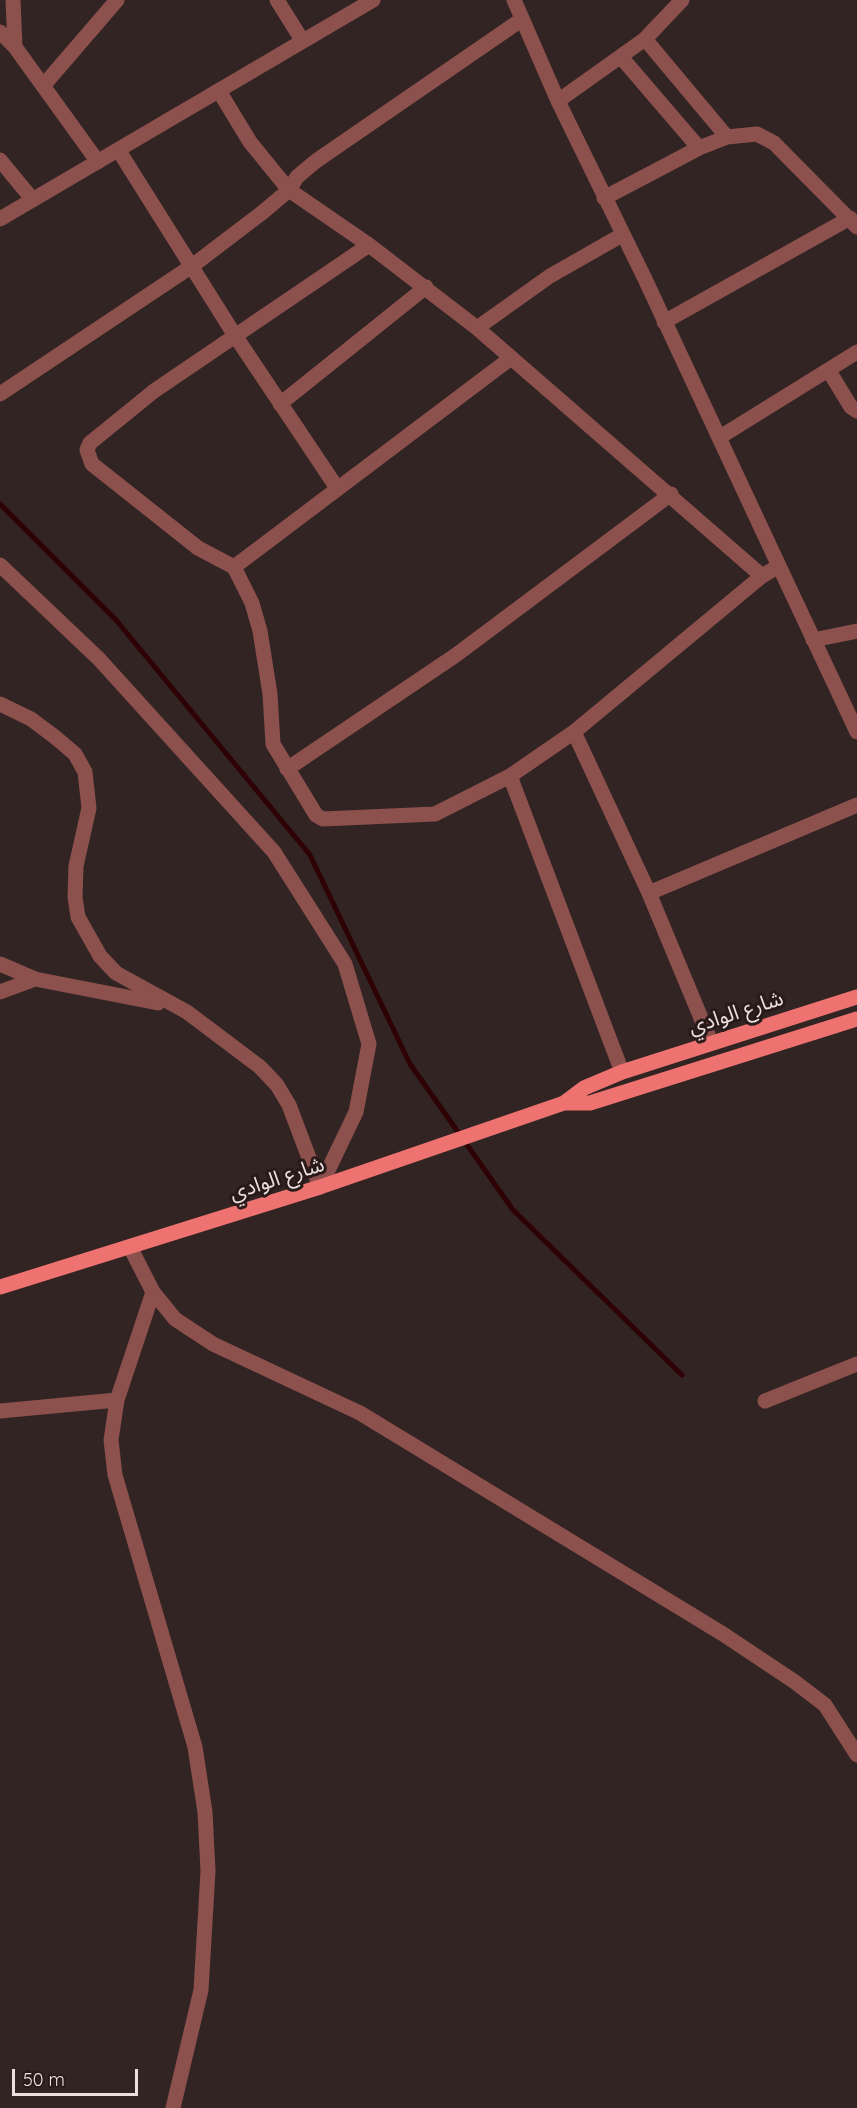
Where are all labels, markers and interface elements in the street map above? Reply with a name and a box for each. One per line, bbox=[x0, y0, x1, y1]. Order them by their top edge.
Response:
street label: شارع الوادي bbox=[686, 986, 786, 1040]
street label: شارع الوادي bbox=[227, 1152, 327, 1206]
scale bar bbox=[15, 2057, 141, 2095]
text: 50 m bbox=[23, 2068, 65, 2091]

